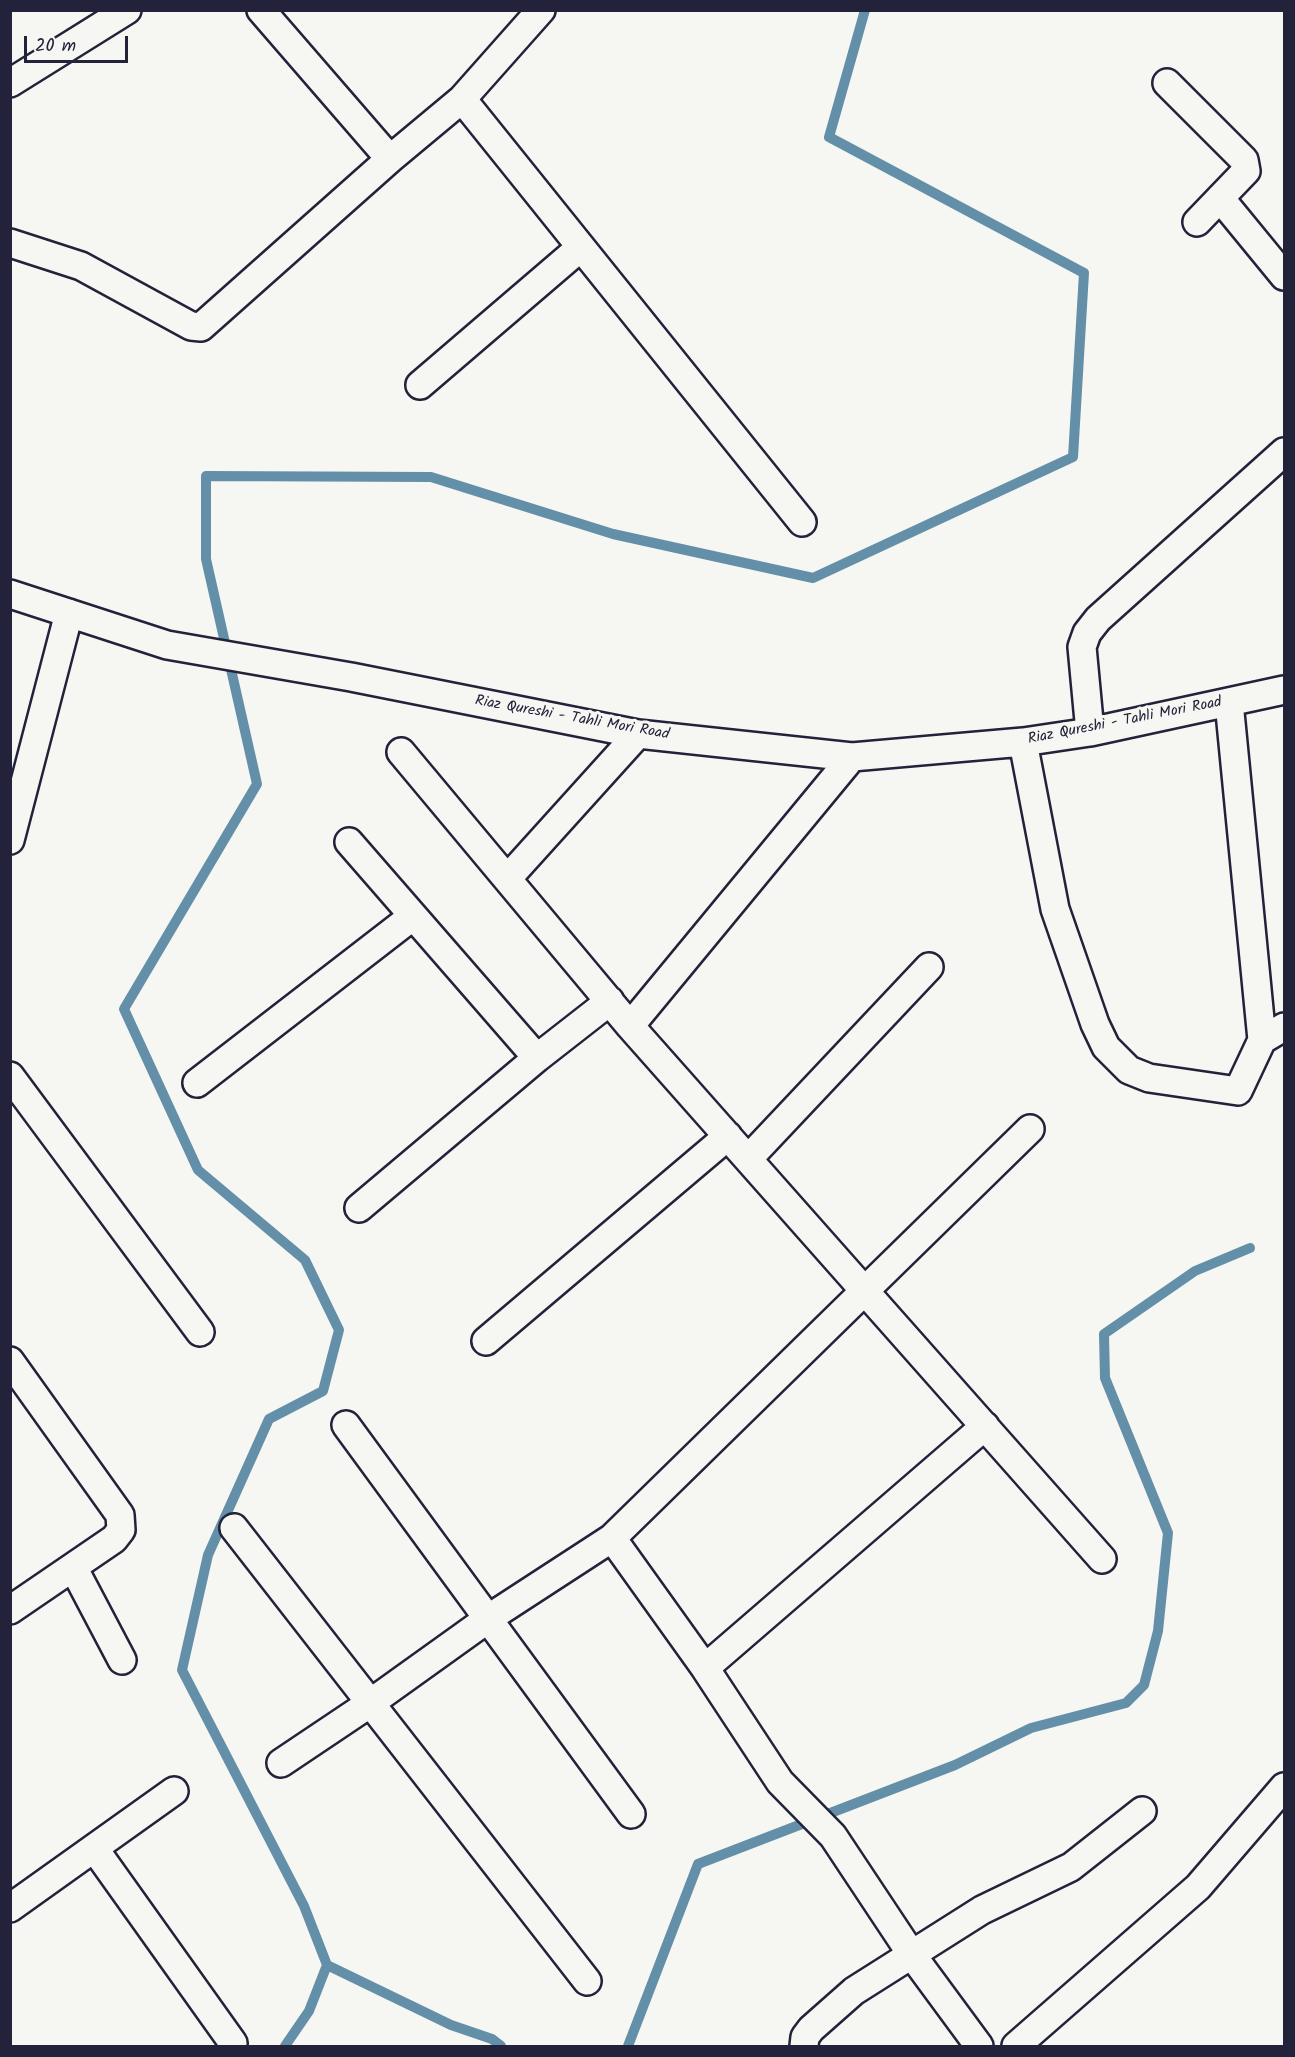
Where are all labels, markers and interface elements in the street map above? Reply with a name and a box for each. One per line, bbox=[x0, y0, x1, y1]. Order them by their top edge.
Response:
scale bar bbox=[27, 24, 130, 62]
text: 20 m bbox=[35, 32, 76, 61]
street label: Riaz Qureshi - Tahli Mori Road bbox=[473, 693, 671, 745]
street label: Riaz Qureshi - Tahli Mori Road bbox=[1027, 694, 1223, 750]

